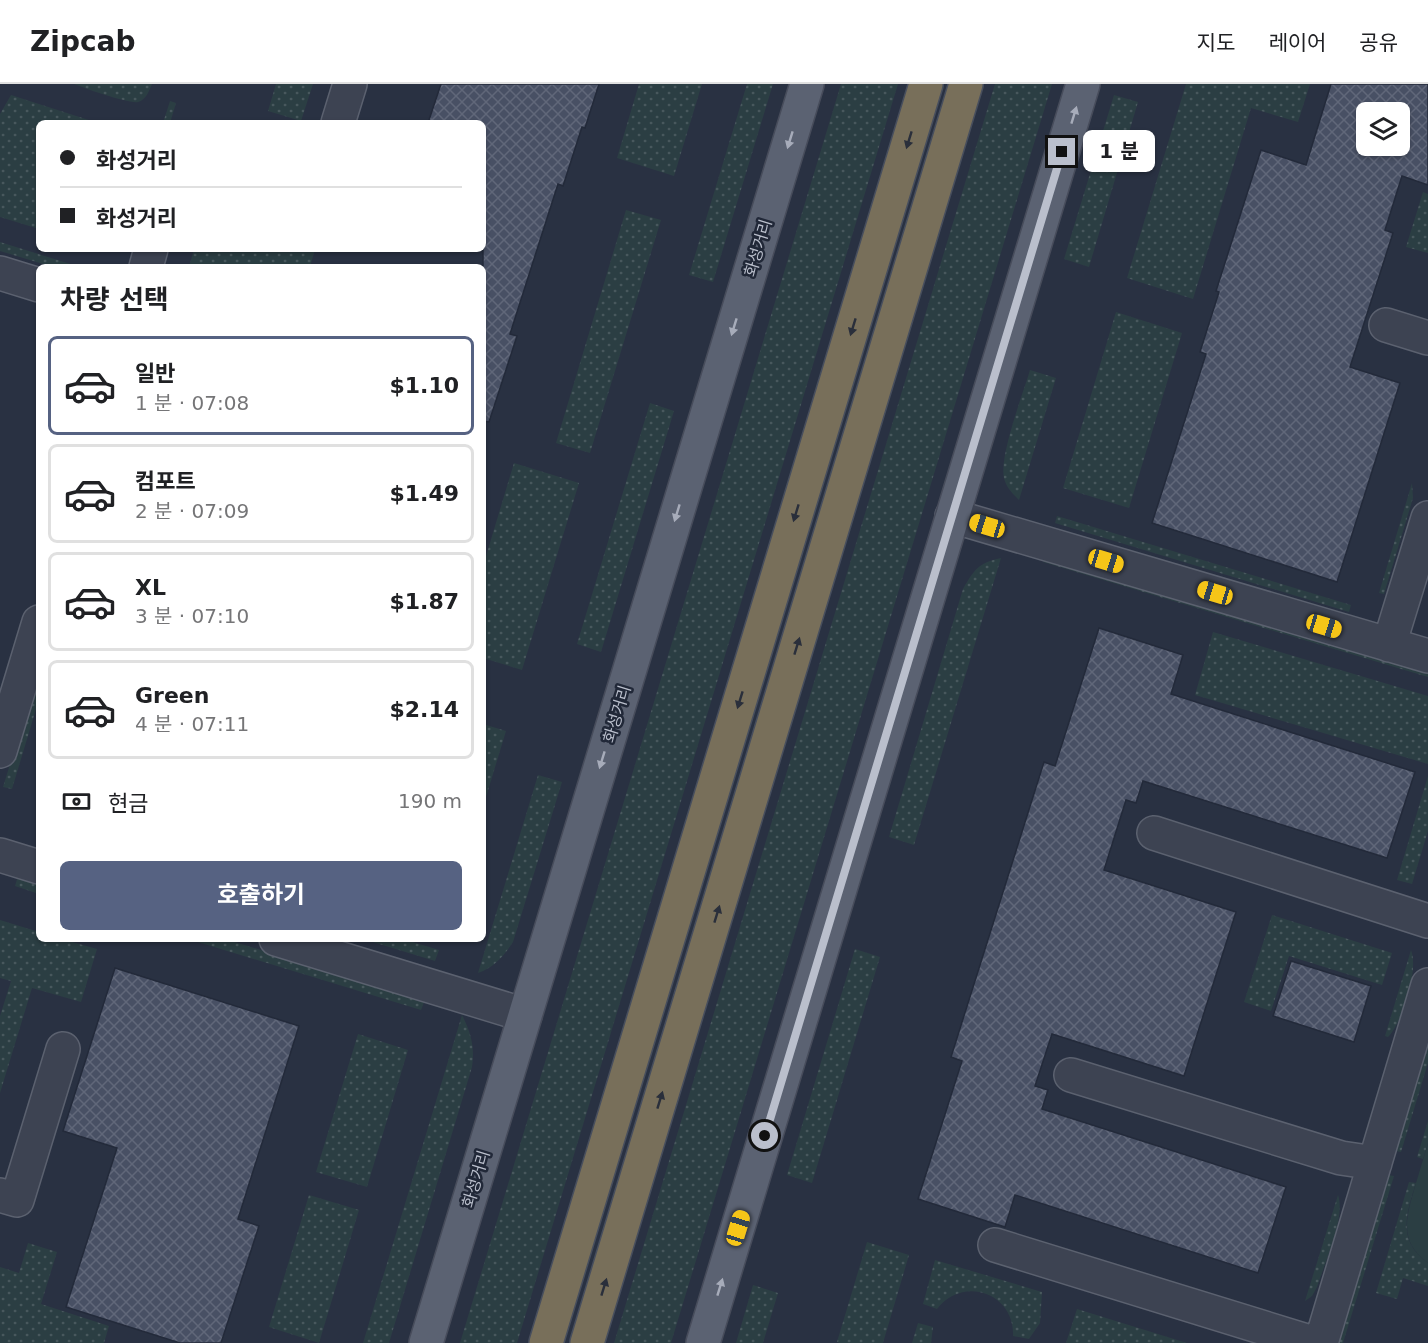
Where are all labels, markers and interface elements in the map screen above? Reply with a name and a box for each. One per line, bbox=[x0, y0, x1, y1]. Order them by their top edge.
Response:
text: Zipcab bbox=[30, 25, 135, 58]
text: 지도 bbox=[1197, 31, 1235, 55]
text: 레이어 bbox=[1268, 31, 1326, 55]
text: 공유 bbox=[1359, 31, 1398, 55]
map controls bbox=[1356, 102, 1410, 156]
button: layers bbox=[1356, 102, 1410, 156]
one-way arrow bbox=[1069, 106, 1079, 124]
one-way arrow bbox=[785, 131, 794, 149]
one-way arrow bbox=[904, 131, 913, 149]
callout: 1 분 bbox=[1083, 131, 1155, 173]
route end bbox=[1048, 138, 1075, 165]
text: 1 분 bbox=[1099, 139, 1139, 163]
text: 화성거리 bbox=[96, 148, 177, 173]
text: 화성거리 bbox=[96, 206, 177, 231]
street label: 화성거리 bbox=[740, 217, 776, 279]
text: 차량 선택 bbox=[60, 284, 169, 315]
one-way arrow bbox=[729, 318, 738, 336]
one-way arrow bbox=[848, 318, 857, 336]
icon: car bbox=[63, 359, 117, 413]
text: 일반 bbox=[135, 361, 175, 386]
text: $1.10 bbox=[389, 373, 459, 398]
text: 1 분 · 07:08 bbox=[135, 391, 249, 415]
icon: car bbox=[63, 467, 117, 521]
text: 컴포트 bbox=[135, 469, 196, 494]
text: $1.49 bbox=[389, 481, 459, 506]
text: 2 분 · 07:09 bbox=[135, 499, 249, 523]
one-way arrow bbox=[672, 504, 681, 522]
one-way arrow bbox=[791, 504, 800, 522]
car bbox=[967, 512, 1007, 540]
car bbox=[1086, 547, 1126, 575]
icon: car bbox=[63, 575, 117, 629]
text: XL bbox=[135, 575, 166, 600]
car bbox=[1195, 579, 1235, 607]
text: $1.87 bbox=[389, 589, 459, 614]
text: 3 분 · 07:10 bbox=[135, 604, 249, 628]
car bbox=[1304, 612, 1344, 640]
one-way arrow bbox=[793, 637, 802, 655]
icon: car bbox=[63, 683, 117, 737]
text: Green bbox=[135, 683, 209, 708]
street label: 화성거리 bbox=[599, 683, 635, 745]
one-way arrow bbox=[735, 691, 744, 709]
text: $2.14 bbox=[389, 697, 459, 722]
text: 4 분 · 07:11 bbox=[135, 712, 249, 736]
one-way arrow bbox=[597, 751, 607, 769]
icon: cash bbox=[60, 785, 93, 818]
text: 190 m bbox=[398, 789, 462, 813]
text: 현금 bbox=[108, 791, 148, 816]
button: 호출하기 bbox=[60, 861, 462, 930]
one-way arrow bbox=[712, 905, 722, 923]
one-way arrow bbox=[656, 1091, 665, 1109]
route start bbox=[751, 1122, 778, 1149]
street label: 화성거리 bbox=[458, 1148, 494, 1210]
car bbox=[724, 1208, 752, 1248]
one-way arrow bbox=[600, 1278, 609, 1296]
one-way arrow bbox=[716, 1278, 725, 1296]

